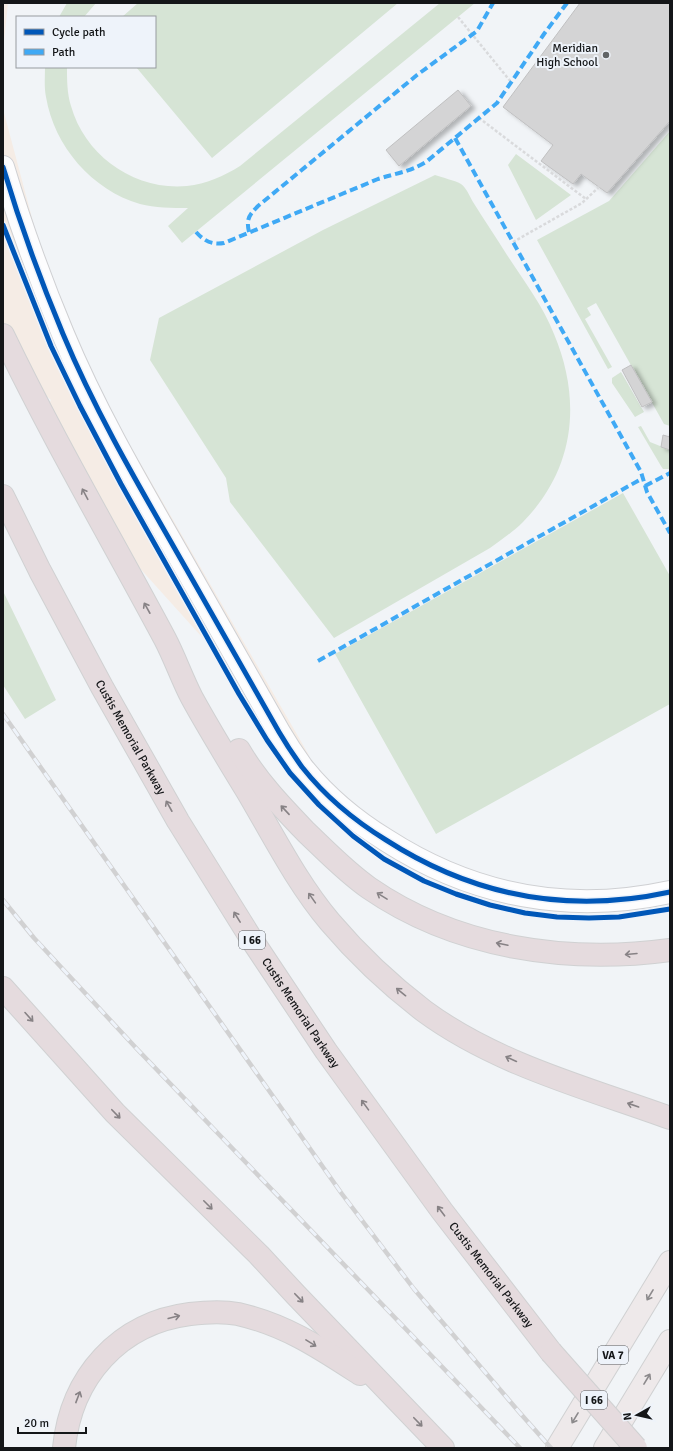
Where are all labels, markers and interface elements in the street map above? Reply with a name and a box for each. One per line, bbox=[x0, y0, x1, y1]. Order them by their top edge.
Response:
legend bbox=[16, 16, 156, 68]
text: Cycle path bbox=[52, 25, 105, 40]
place label: Meridian High School bbox=[536, 41, 598, 70]
text: Path bbox=[52, 45, 75, 60]
marker: Meridian High School bbox=[601, 50, 611, 60]
one-way arrow bbox=[81, 488, 88, 500]
one-way arrow bbox=[143, 602, 151, 614]
street label: Custis Memorial Parkway bbox=[92, 678, 169, 798]
one-way arrow bbox=[165, 800, 173, 812]
one-way arrow bbox=[280, 805, 290, 815]
one-way arrow bbox=[308, 892, 316, 903]
one-way arrow bbox=[377, 892, 388, 900]
one-way arrow bbox=[233, 912, 241, 923]
road number: I 66 bbox=[239, 931, 265, 949]
one-way arrow bbox=[496, 940, 509, 948]
one-way arrow bbox=[625, 950, 638, 958]
street label: Custis Memorial Parkway bbox=[258, 955, 343, 1071]
one-way arrow bbox=[395, 988, 406, 997]
one-way arrow bbox=[24, 1012, 34, 1022]
one-way arrow bbox=[506, 1055, 518, 1062]
one-way arrow bbox=[361, 1100, 369, 1111]
one-way arrow bbox=[628, 1100, 640, 1108]
one-way arrow bbox=[111, 1109, 121, 1119]
one-way arrow bbox=[203, 1200, 213, 1210]
one-way arrow bbox=[437, 1205, 446, 1216]
street label: Custis Memorial Parkway bbox=[445, 1219, 537, 1331]
one-way arrow bbox=[645, 1289, 653, 1301]
one-way arrow bbox=[294, 1293, 304, 1303]
one-way arrow bbox=[167, 1313, 180, 1320]
one-way arrow bbox=[305, 1339, 316, 1347]
road number: VA 7 bbox=[598, 1346, 628, 1364]
one-way arrow bbox=[643, 1374, 651, 1385]
one-way arrow bbox=[74, 1391, 82, 1403]
road number: I 66 bbox=[581, 1391, 607, 1409]
north arrow bbox=[617, 1395, 657, 1435]
scale bar bbox=[18, 1409, 86, 1435]
one-way arrow bbox=[570, 1412, 578, 1424]
text: N bbox=[621, 1412, 635, 1421]
text: 20 m bbox=[24, 1416, 49, 1431]
one-way arrow bbox=[413, 1417, 423, 1427]

